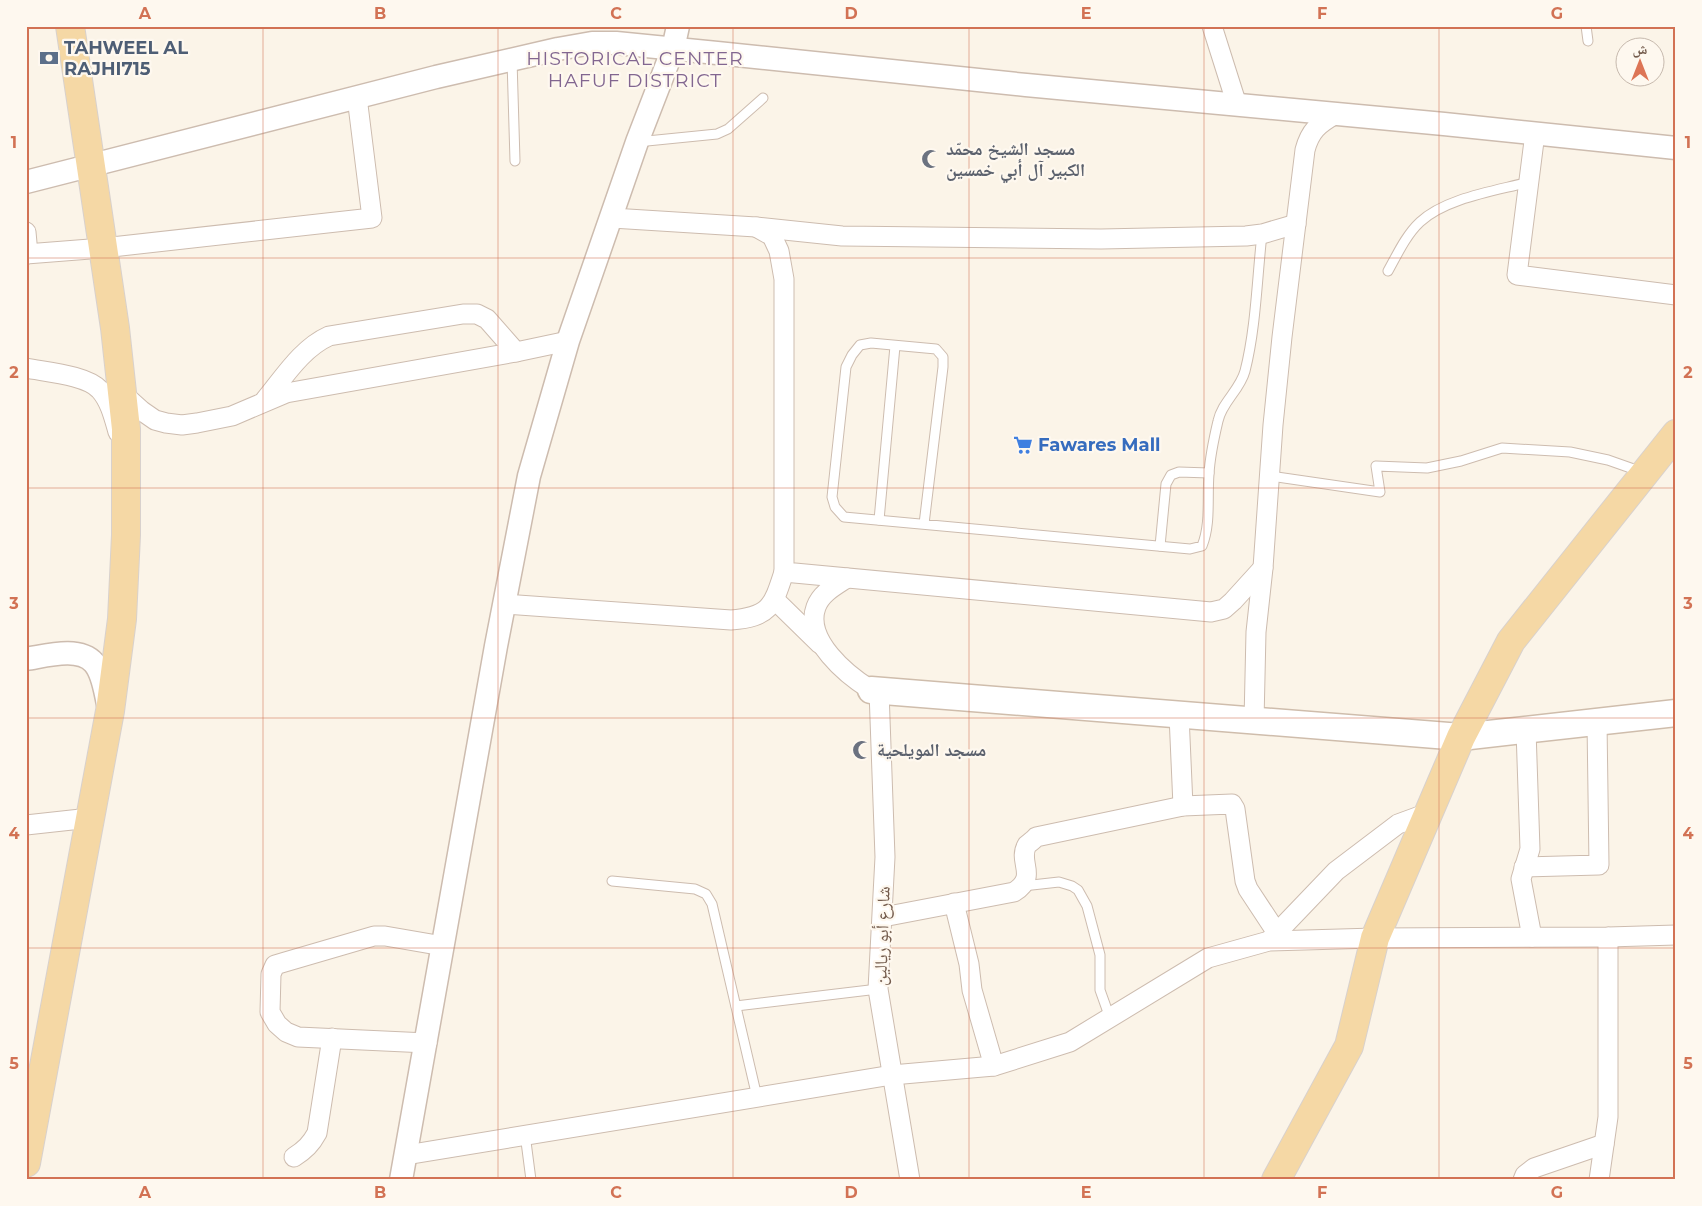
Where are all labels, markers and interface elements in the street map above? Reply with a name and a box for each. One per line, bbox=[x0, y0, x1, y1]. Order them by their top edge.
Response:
text: A bbox=[138, 4, 152, 23]
text: B bbox=[374, 4, 386, 23]
text: C bbox=[610, 4, 622, 23]
text: D bbox=[844, 4, 858, 23]
text: E bbox=[1081, 4, 1091, 23]
text: F bbox=[1317, 4, 1327, 23]
text: G bbox=[1551, 4, 1563, 23]
place label: TAHWEEL AL RAJHI715 bbox=[64, 37, 188, 80]
north arrow bbox=[1614, 38, 1664, 88]
text: ش bbox=[1633, 40, 1648, 58]
bank icon: TAHWEEL AL RAJHI715 bbox=[38, 47, 60, 69]
district label: HISTORICAL CENTER HAFUF DISTRICT bbox=[526, 47, 744, 92]
text: 1 bbox=[11, 133, 17, 152]
text: 1 bbox=[1685, 133, 1691, 152]
place label: مسجد الشيخ محمّد الكبير آل أبي خمسين bbox=[946, 138, 1085, 184]
mosque icon: مسجد الشيخ محمّد الكبير آل أبي خمسين bbox=[920, 148, 942, 170]
text: 2 bbox=[9, 363, 19, 382]
text: 2 bbox=[1683, 363, 1693, 382]
supermarket icon: Fawares Mall bbox=[1012, 434, 1034, 456]
place label: Fawares Mall bbox=[1038, 434, 1161, 456]
text: 3 bbox=[8, 594, 19, 613]
text: 3 bbox=[1682, 594, 1693, 613]
mosque icon: مسجد المويلحية bbox=[851, 739, 873, 761]
place label: مسجد المويلحية bbox=[877, 739, 986, 761]
text: 4 bbox=[8, 824, 20, 843]
text: 4 bbox=[1682, 824, 1694, 843]
street label: شارع أبو ريالين bbox=[869, 886, 895, 986]
text: 5 bbox=[9, 1054, 19, 1073]
text: 5 bbox=[1683, 1054, 1693, 1073]
text: A bbox=[138, 1183, 152, 1202]
text: B bbox=[374, 1183, 386, 1202]
text: C bbox=[610, 1183, 622, 1202]
text: D bbox=[844, 1183, 858, 1202]
text: E bbox=[1081, 1183, 1091, 1202]
text: F bbox=[1317, 1183, 1327, 1202]
text: G bbox=[1551, 1183, 1563, 1202]

